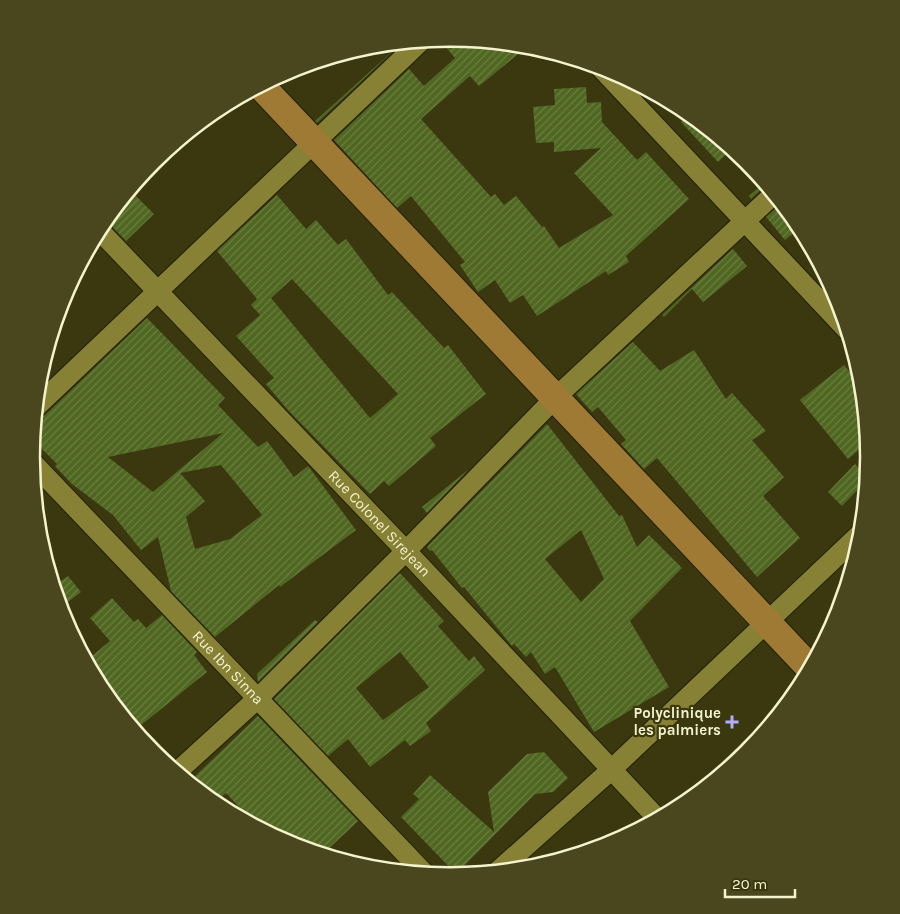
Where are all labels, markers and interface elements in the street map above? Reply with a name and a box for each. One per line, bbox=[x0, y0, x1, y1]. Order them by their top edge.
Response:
street label: Rue Colonel Sirejean bbox=[325, 466, 434, 580]
street label: Rue Ibn Sinna bbox=[189, 627, 267, 708]
place label: Polyclinique les palmiers bbox=[633, 704, 721, 739]
marker: Polyclinique les palmiers bbox=[725, 715, 739, 729]
scale bar bbox=[725, 866, 795, 898]
text: 20 m bbox=[732, 875, 767, 893]

